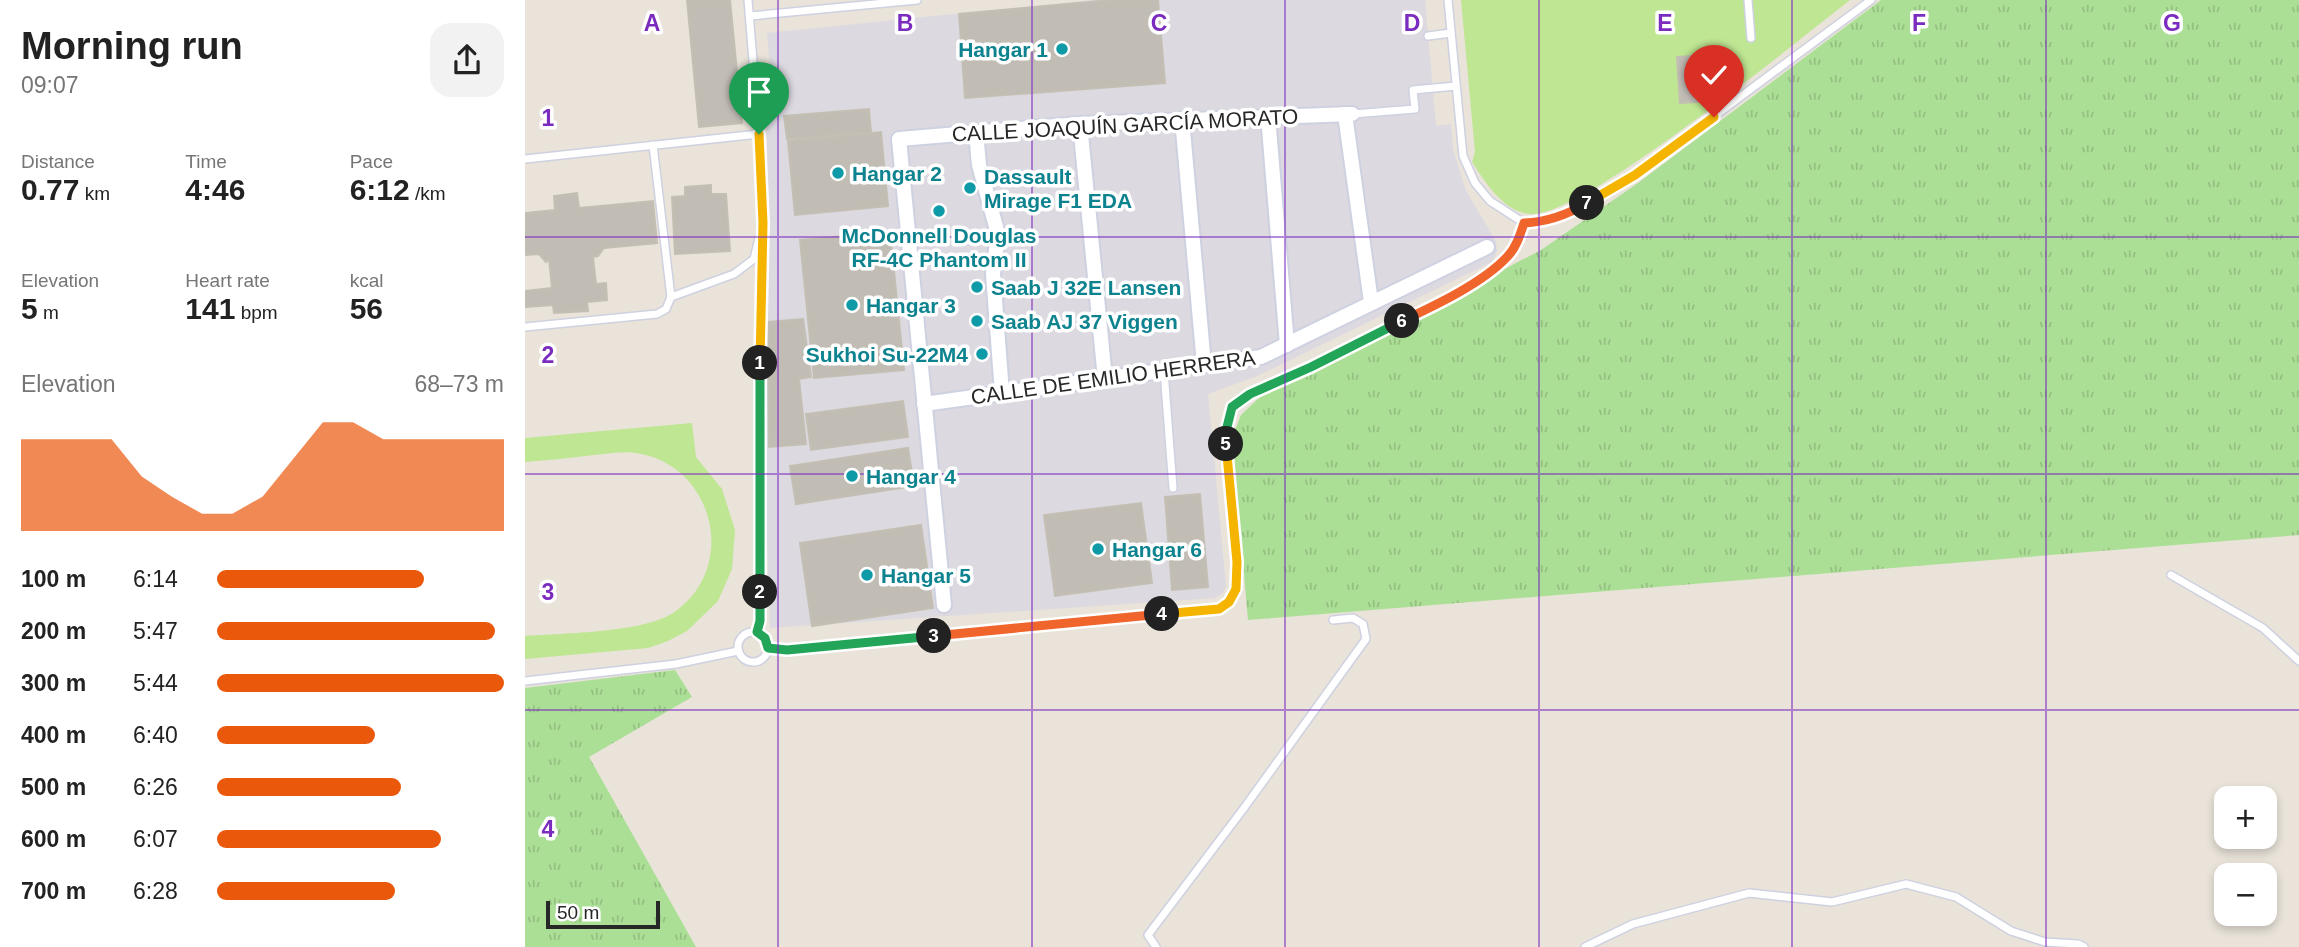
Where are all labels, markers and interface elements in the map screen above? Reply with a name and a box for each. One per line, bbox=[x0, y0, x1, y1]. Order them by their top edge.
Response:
text: A bbox=[644, 10, 660, 36]
text: B bbox=[897, 10, 913, 36]
text: C bbox=[1151, 10, 1167, 36]
text: D bbox=[1404, 10, 1420, 36]
text: E bbox=[1657, 10, 1673, 36]
text: F bbox=[1912, 10, 1926, 36]
text: G bbox=[2163, 10, 2181, 36]
button: share bbox=[430, 23, 504, 97]
text: Morning run bbox=[21, 25, 243, 67]
place label: Hangar 1 bbox=[958, 38, 1048, 61]
marker: Hangar 1 bbox=[1054, 41, 1070, 57]
pin bbox=[1684, 45, 1744, 117]
icon: check bbox=[1695, 56, 1733, 94]
pin bbox=[729, 62, 789, 134]
text: 09:07 bbox=[21, 72, 79, 98]
icon: arrive bbox=[740, 73, 778, 111]
street label: CALLE JOAQUÍN GARCÍA MORATO bbox=[951, 104, 1299, 146]
text: 1 bbox=[542, 105, 555, 131]
text: Distance bbox=[21, 151, 95, 172]
text: Time bbox=[185, 151, 227, 172]
text: Pace bbox=[350, 151, 393, 172]
place label: Hangar 2 bbox=[852, 162, 942, 185]
marker: Hangar 2 bbox=[830, 165, 846, 181]
place label: Dassault Mirage F1 EDA bbox=[984, 165, 1132, 212]
text: 0.77 bbox=[21, 173, 79, 206]
text: 4:46 bbox=[185, 173, 245, 206]
text: 6:12 bbox=[350, 173, 410, 206]
marker: Dassault Mirage F1 EDA bbox=[962, 180, 978, 196]
text: km bbox=[79, 183, 110, 204]
text: /km bbox=[410, 183, 446, 204]
pin: 7 bbox=[1569, 186, 1605, 220]
text: 7 bbox=[1581, 192, 1592, 213]
marker: McDonnell Douglas RF-4C Phantom II bbox=[931, 203, 947, 219]
place label: McDonnell Douglas RF-4C Phantom II bbox=[842, 224, 1036, 271]
text: Elevation bbox=[21, 270, 99, 291]
text: Heart rate bbox=[185, 270, 270, 291]
text: kcal bbox=[350, 270, 383, 291]
place label: Saab J 32E Lansen bbox=[991, 276, 1181, 299]
marker: Saab J 32E Lansen bbox=[969, 279, 985, 295]
text: 5 bbox=[21, 292, 38, 325]
text: 141 bbox=[185, 292, 235, 325]
text: 56 bbox=[350, 292, 383, 325]
place label: Hangar 3 bbox=[866, 294, 956, 317]
marker: Hangar 3 bbox=[844, 297, 860, 313]
text: m bbox=[38, 302, 59, 323]
text: bpm bbox=[235, 302, 278, 323]
pin: 6 bbox=[1385, 304, 1419, 338]
place label: Saab AJ 37 Viggen bbox=[991, 310, 1178, 333]
text: 6 bbox=[1396, 310, 1407, 331]
marker: Saab AJ 37 Viggen bbox=[969, 313, 985, 329]
text: 2 bbox=[542, 342, 554, 368]
place label: Sukhoi Su-22M4 bbox=[806, 343, 968, 366]
pin: 1 bbox=[743, 346, 777, 380]
street label: CALLE DE EMILIO HERRERA bbox=[969, 346, 1257, 408]
marker: Sukhoi Su-22M4 bbox=[974, 346, 990, 362]
text: 1 bbox=[754, 352, 765, 373]
text: Elevation bbox=[21, 371, 116, 397]
text: 68–73 m bbox=[414, 371, 504, 397]
pin: 5 bbox=[1209, 426, 1243, 462]
text: 5 bbox=[1220, 433, 1231, 454]
place label: Hangar 4 bbox=[866, 465, 956, 488]
marker: Hangar 4 bbox=[844, 468, 860, 484]
place label: Hangar 6 bbox=[1112, 538, 1202, 561]
marker: Hangar 6 bbox=[1090, 541, 1106, 557]
place label: Hangar 5 bbox=[881, 564, 971, 587]
text: 100 m bbox=[21, 566, 86, 592]
text: 6:14 bbox=[133, 566, 178, 592]
marker: Hangar 5 bbox=[859, 567, 875, 583]
pin: 2 bbox=[743, 574, 777, 610]
text: 3 bbox=[542, 579, 554, 605]
text: 2 bbox=[754, 581, 765, 602]
pin: 4 bbox=[1145, 596, 1179, 632]
text: 4 bbox=[1156, 603, 1167, 624]
text: 200 m bbox=[21, 618, 86, 644]
text: 5:47 bbox=[133, 618, 178, 644]
pin: 3 bbox=[917, 618, 951, 654]
text: 3 bbox=[928, 625, 939, 646]
text: 300 m bbox=[21, 670, 86, 696]
text: 5:44 bbox=[133, 670, 178, 696]
text: 400 m bbox=[21, 722, 86, 748]
text: 6:40 bbox=[133, 722, 178, 748]
text: 500 m bbox=[21, 774, 86, 800]
text: 6:26 bbox=[133, 774, 178, 800]
map controls bbox=[2214, 786, 2277, 926]
button: + bbox=[2214, 786, 2277, 849]
text: 4 bbox=[542, 816, 555, 842]
text: 600 m bbox=[21, 826, 86, 852]
text: 6:07 bbox=[133, 826, 178, 852]
button: − bbox=[2214, 863, 2277, 926]
text: 700 m bbox=[21, 878, 86, 904]
text: 6:28 bbox=[133, 878, 178, 904]
scale bar bbox=[546, 898, 660, 930]
text: 50 m bbox=[557, 902, 599, 923]

